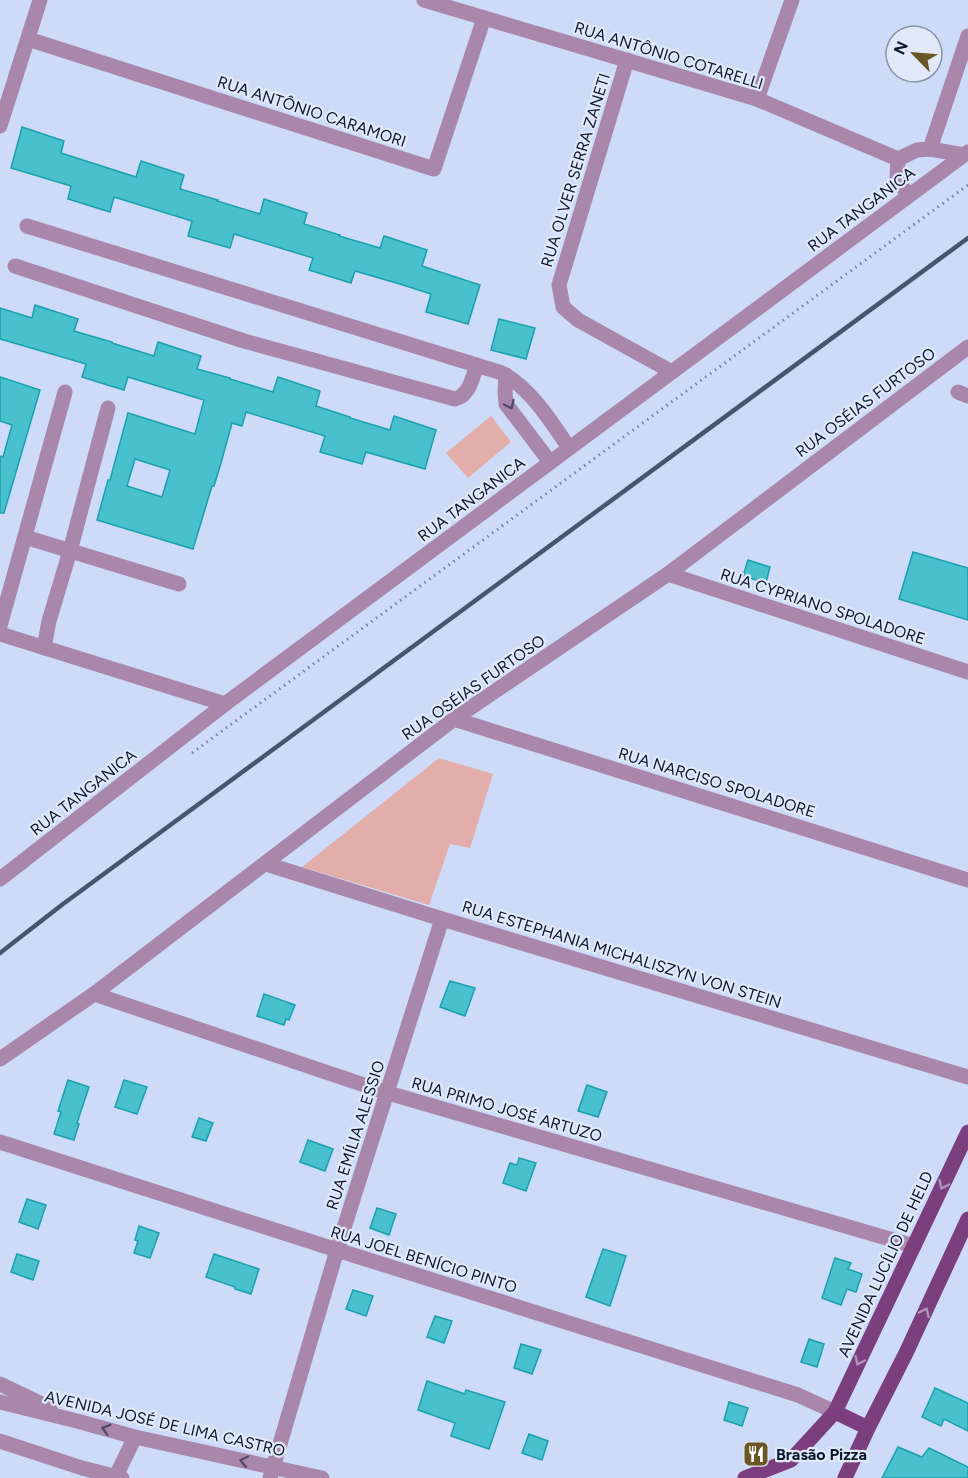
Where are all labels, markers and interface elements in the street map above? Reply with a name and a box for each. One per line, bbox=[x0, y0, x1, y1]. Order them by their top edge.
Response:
street label: RUA ANTÔNIO COTARELLI bbox=[572, 18, 766, 93]
north arrow bbox=[884, 24, 944, 84]
text: N bbox=[890, 38, 912, 57]
street label: RUA OLVER SERRA ZANETI bbox=[537, 71, 614, 269]
street label: RUA ANTÔNIO CARAMORI bbox=[215, 72, 409, 151]
street label: RUA TANGANICA bbox=[804, 163, 919, 256]
street label: RUA OSÉIAS FURTOSO bbox=[792, 344, 939, 461]
one-way arrow bbox=[502, 399, 514, 410]
street label: RUA TANGANICA bbox=[414, 453, 529, 546]
street label: RUA CYPRIANO SPOLADORE bbox=[718, 564, 928, 649]
street label: RUA OSÉIAS FURTOSO bbox=[398, 631, 548, 744]
street label: RUA NARCISO SPOLADORE bbox=[616, 743, 818, 822]
street label: RUA TANGANICA bbox=[27, 745, 140, 840]
street label: RUA ESTEPHANIA MICHALISZYN VON STEIN bbox=[460, 897, 784, 1012]
street label: RUA EMÍLIA ALESSIO bbox=[322, 1058, 389, 1212]
street label: RUA PRIMO JOSÉ ARTUZO bbox=[409, 1073, 604, 1146]
street label: AVENIDA LUCÍLIO DE HELD bbox=[834, 1168, 937, 1360]
one-way arrow bbox=[938, 1178, 950, 1189]
street label: RUA JOEL BENÍCIO PINTO bbox=[328, 1222, 519, 1297]
one-way arrow bbox=[918, 1307, 930, 1318]
one-way arrow bbox=[855, 1355, 867, 1366]
street label: AVENIDA JOSÉ DE LIMA CASTRO bbox=[43, 1387, 287, 1460]
one-way arrow bbox=[101, 1424, 112, 1436]
restaurant icon: Brasão Pizza bbox=[741, 1439, 771, 1469]
place label: Brasão Pizza bbox=[776, 1445, 867, 1464]
one-way arrow bbox=[239, 1455, 249, 1468]

